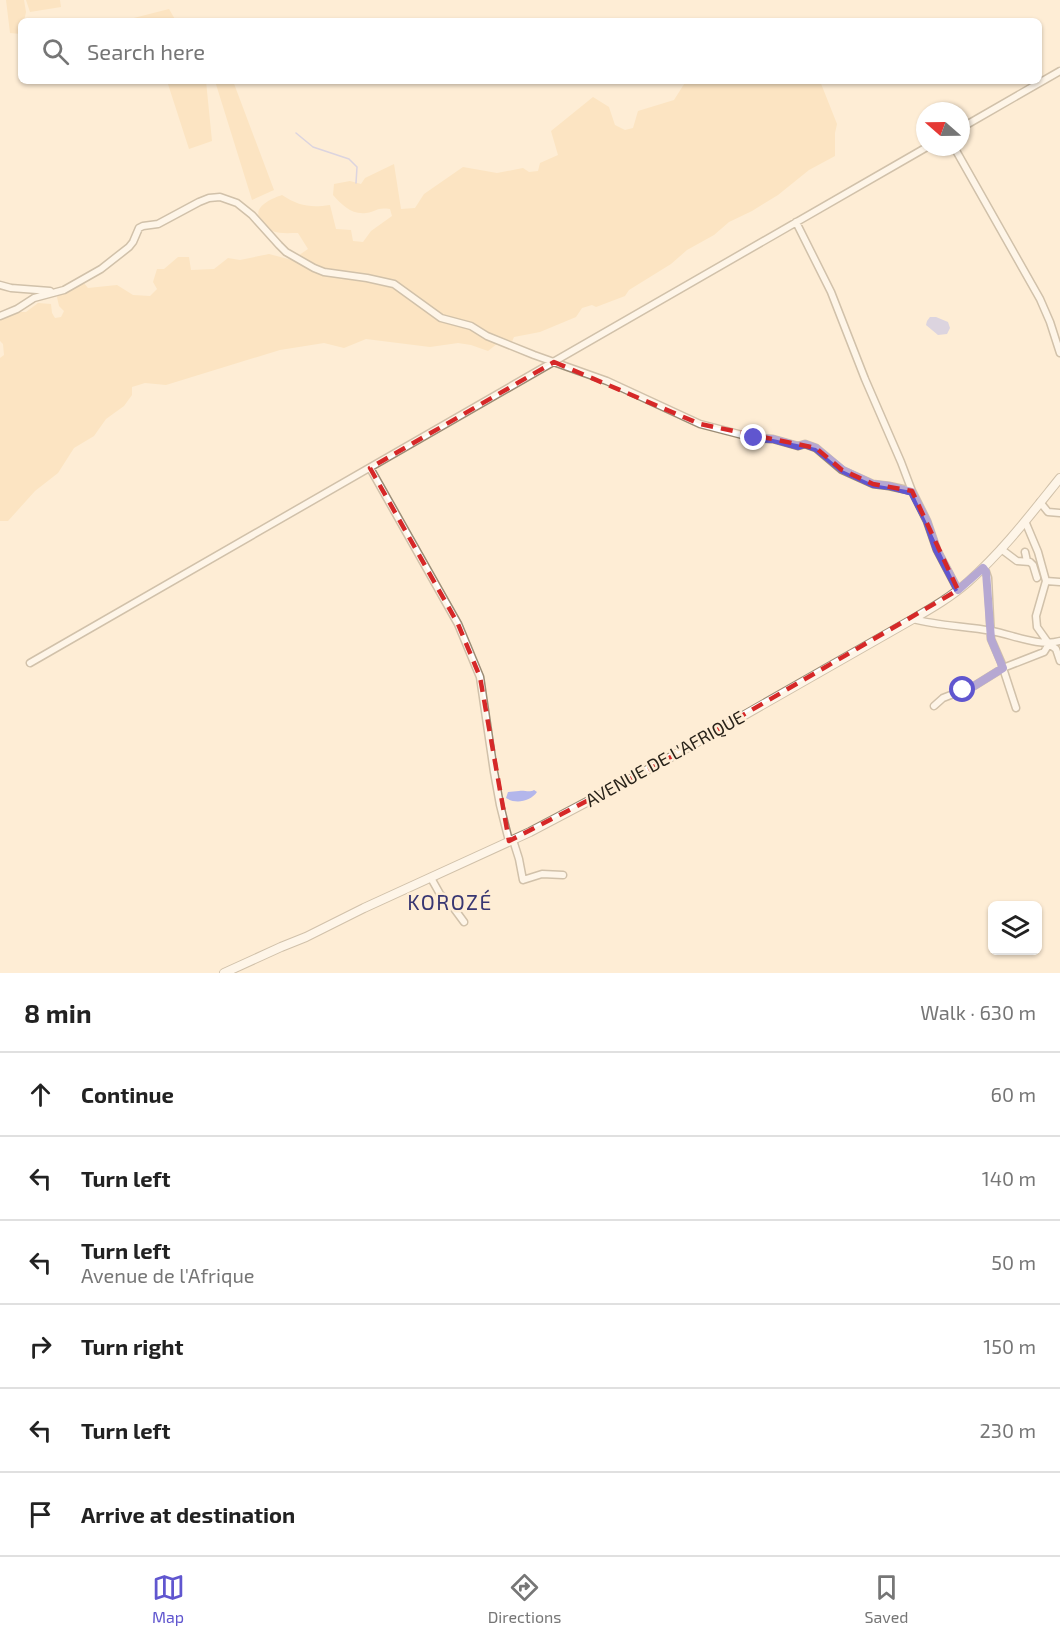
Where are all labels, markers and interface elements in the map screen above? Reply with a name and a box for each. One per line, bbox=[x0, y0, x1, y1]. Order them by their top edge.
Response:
search box bbox=[18, 18, 1042, 84]
icon: search bbox=[39, 35, 72, 68]
text: Search here bbox=[87, 38, 205, 64]
north arrow bbox=[916, 102, 970, 156]
route end bbox=[740, 424, 766, 450]
route start bbox=[949, 676, 975, 702]
street label: AVENUE DE L'AFRIQUE bbox=[581, 705, 748, 811]
district label: KOROZÉ bbox=[407, 889, 493, 914]
map controls bbox=[988, 901, 1042, 955]
button: layers bbox=[988, 901, 1042, 955]
text: 8 min bbox=[24, 997, 92, 1028]
text: Walk · 630 m bbox=[920, 1000, 1036, 1024]
icon: ahead bbox=[24, 1078, 57, 1111]
text: Continue bbox=[81, 1081, 174, 1107]
text: 60 m bbox=[991, 1082, 1036, 1106]
icon: left bbox=[24, 1162, 57, 1195]
text: Turn left bbox=[81, 1165, 170, 1191]
text: 140 m bbox=[982, 1166, 1036, 1190]
text: Turn left bbox=[81, 1237, 170, 1263]
icon: left bbox=[24, 1246, 57, 1279]
text: 50 m bbox=[991, 1250, 1036, 1274]
text: Avenue de l'Afrique bbox=[81, 1263, 255, 1287]
icon: right bbox=[24, 1330, 57, 1363]
text: Turn right bbox=[81, 1333, 183, 1359]
text: 150 m bbox=[983, 1334, 1036, 1358]
icon: left bbox=[24, 1414, 57, 1447]
text: Turn left bbox=[81, 1417, 170, 1443]
text: 230 m bbox=[980, 1418, 1036, 1442]
icon: arrive bbox=[24, 1498, 57, 1531]
text: Arrive at destination bbox=[81, 1501, 295, 1527]
tab: Map bbox=[152, 1571, 185, 1626]
tab: Directions bbox=[488, 1571, 561, 1626]
tab: Saved bbox=[865, 1571, 908, 1626]

